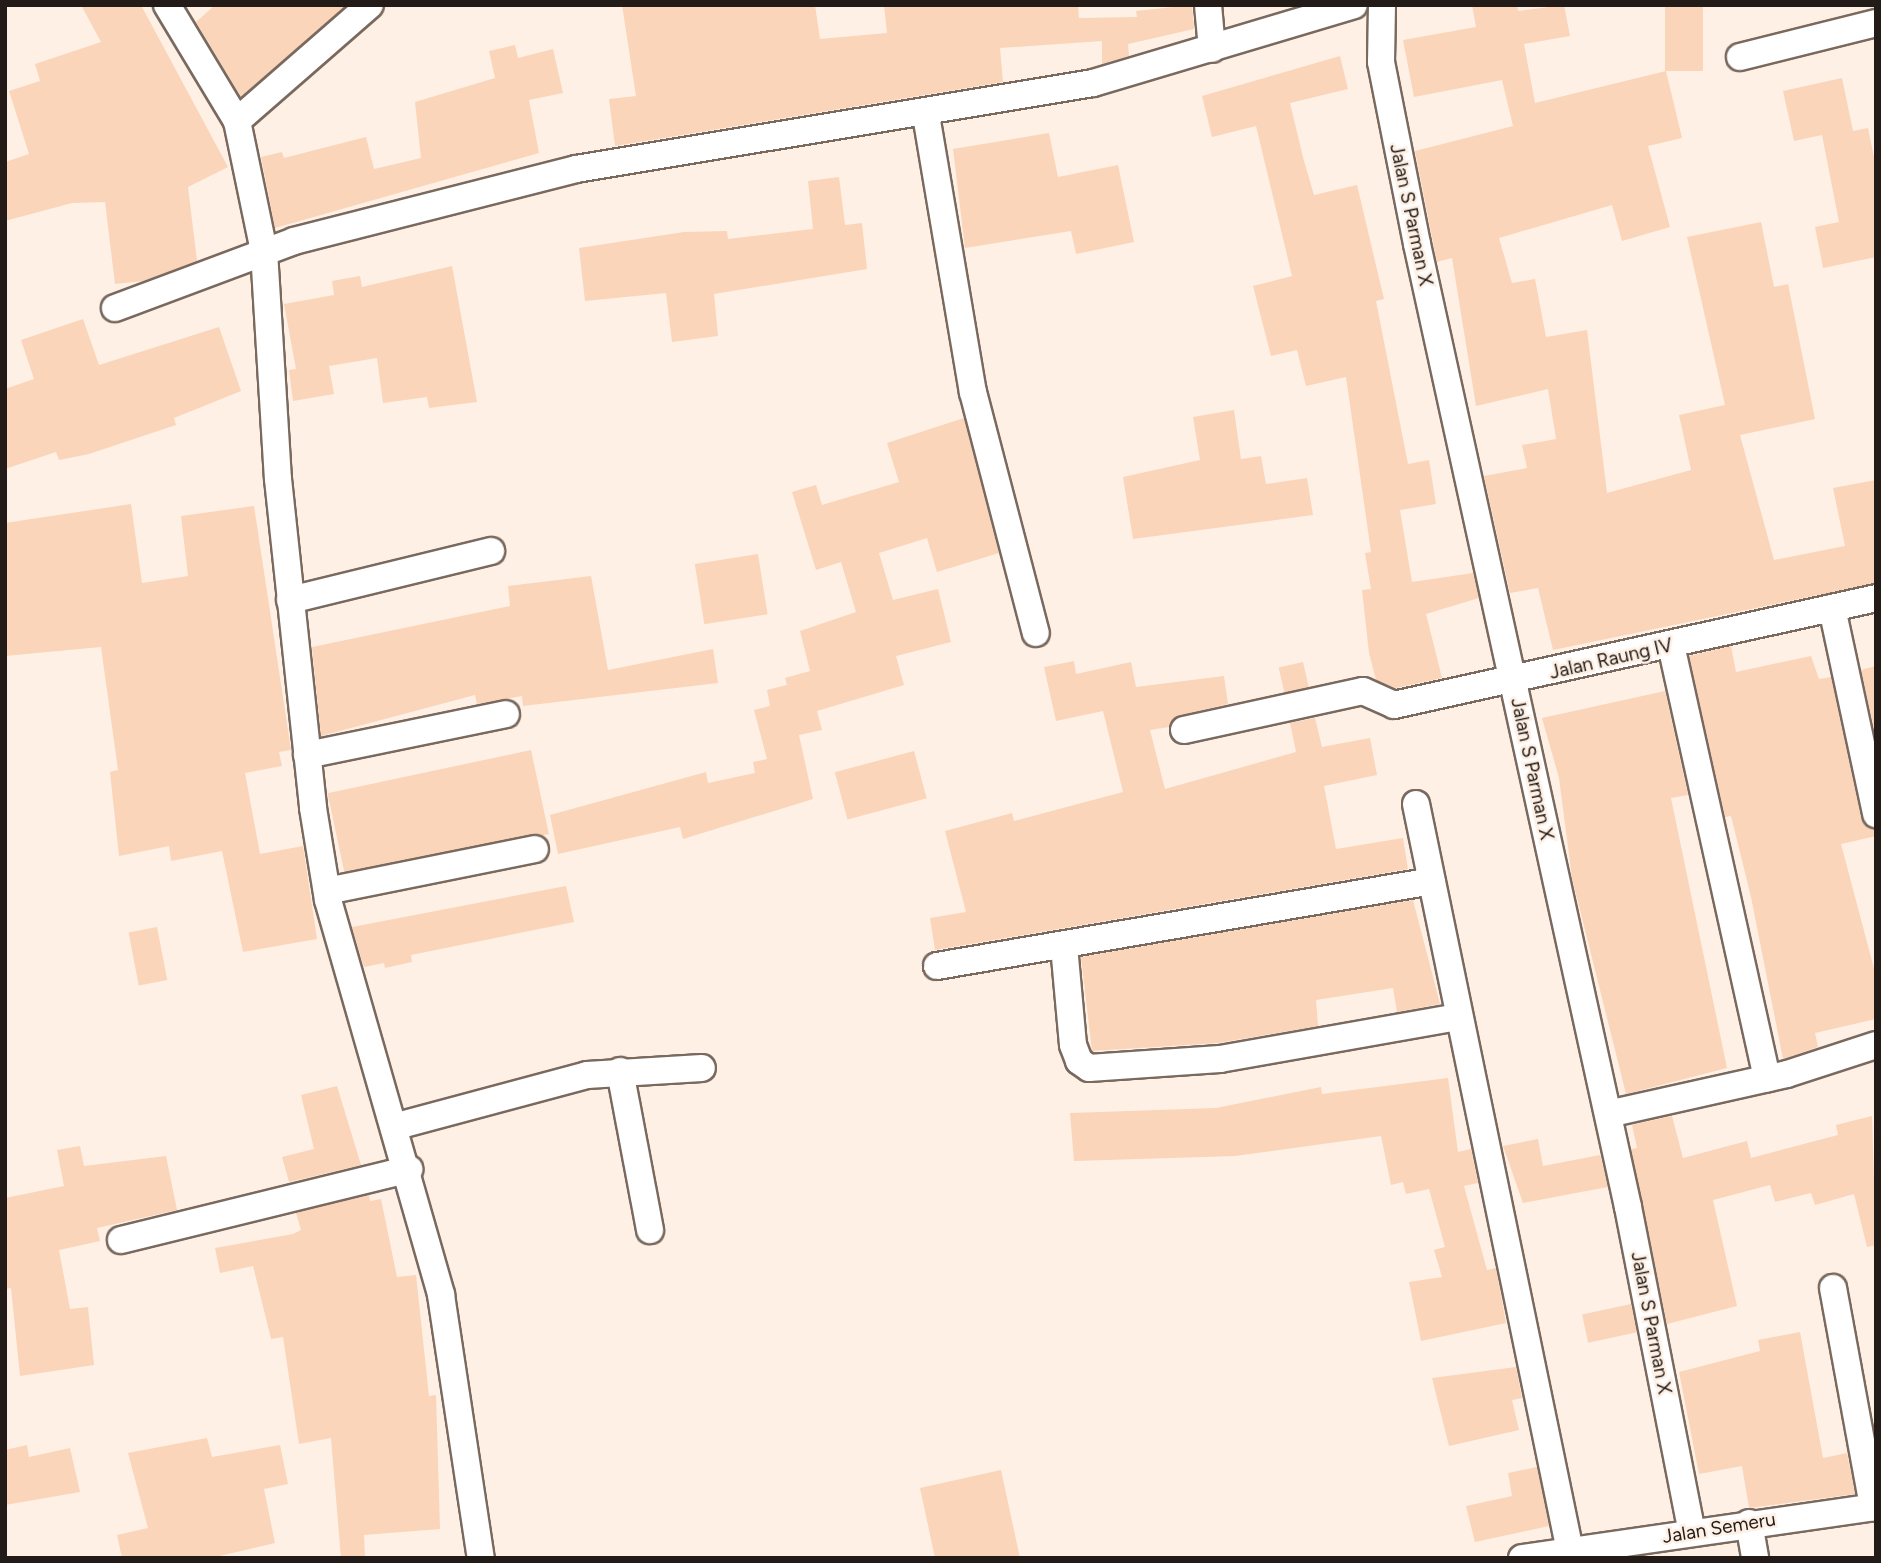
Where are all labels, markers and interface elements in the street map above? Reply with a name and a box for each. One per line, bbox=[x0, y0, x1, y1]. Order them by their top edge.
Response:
street label: Jalan S Parman X bbox=[1385, 142, 1437, 288]
street label: Jalan Raung IV bbox=[1547, 634, 1675, 684]
street label: Jalan S Parman X bbox=[1506, 696, 1558, 842]
street label: Jalan S Parman X bbox=[1626, 1250, 1676, 1396]
street label: Jalan Semeru bbox=[1661, 1508, 1777, 1548]

